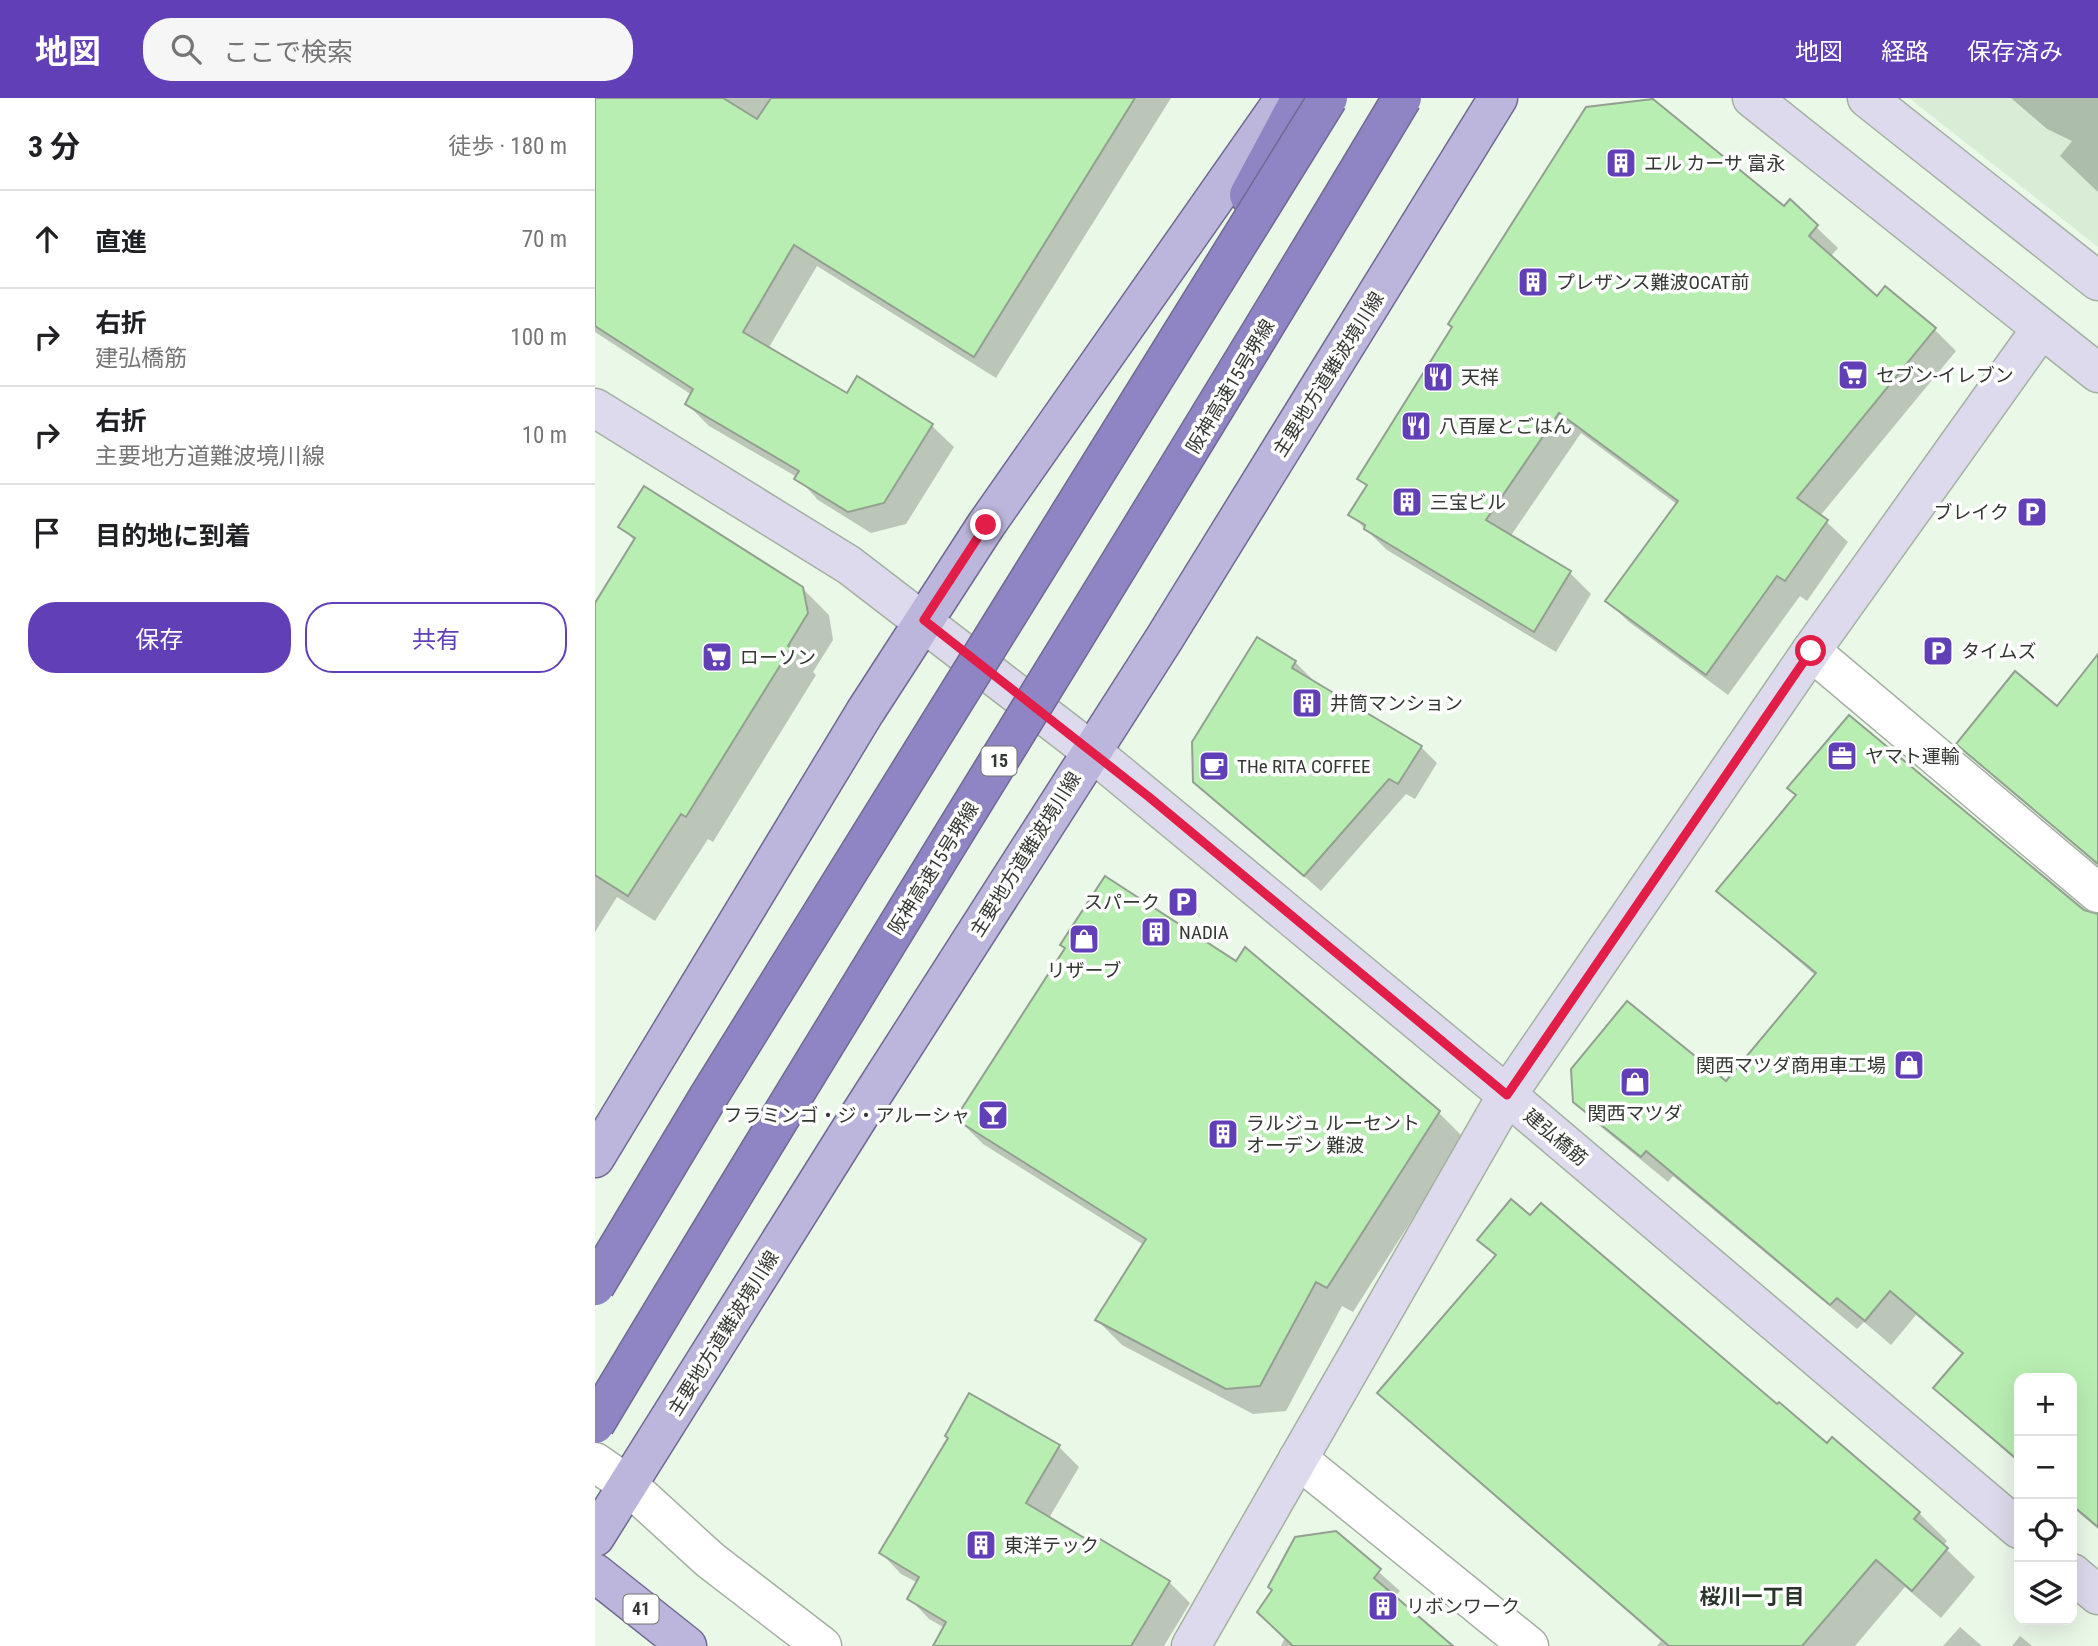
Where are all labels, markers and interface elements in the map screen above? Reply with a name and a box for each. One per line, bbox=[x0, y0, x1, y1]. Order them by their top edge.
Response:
search box bbox=[143, 18, 633, 81]
icon: search bbox=[167, 30, 205, 68]
text: 地図 bbox=[35, 32, 101, 71]
text: ここで検索 bbox=[223, 37, 353, 67]
text: 地図 bbox=[1795, 38, 1843, 66]
text: 経路 bbox=[1881, 38, 1929, 66]
text: 保存済み bbox=[1967, 38, 2063, 66]
text: 3 分 bbox=[28, 129, 80, 164]
text: 徒歩 · 180 m bbox=[448, 133, 567, 160]
building icon: エル カーサ 富永 bbox=[1604, 146, 1638, 180]
place label: エル カーサ 富永 bbox=[1644, 152, 1785, 175]
icon: ahead bbox=[28, 220, 66, 258]
text: 70 m bbox=[522, 226, 567, 253]
text: 直進 bbox=[95, 227, 147, 257]
building icon: プレザンス難波OCAT前 bbox=[1516, 265, 1550, 299]
place label: プレザンス難波OCAT前 bbox=[1556, 271, 1749, 294]
street label: 主要地方道難波境川線 bbox=[1268, 288, 1389, 461]
text: 右折 bbox=[95, 308, 147, 338]
street label: 阪神高速15号堺線 bbox=[1181, 315, 1279, 457]
icon: right bbox=[28, 318, 66, 356]
text: 100 m bbox=[510, 324, 567, 351]
text: 建弘橋筋 bbox=[95, 345, 187, 372]
supermarket icon: セブン-イレブン bbox=[1836, 358, 1870, 392]
restaurant icon: 天祥 bbox=[1421, 360, 1455, 394]
place label: セブン-イレブン bbox=[1876, 364, 2014, 387]
place label: 天祥 bbox=[1461, 366, 1499, 389]
text: 右折 bbox=[95, 406, 147, 436]
restaurant icon: 八百屋とごはん bbox=[1399, 409, 1433, 443]
place label: 八百屋とごはん bbox=[1439, 415, 1572, 438]
icon: right bbox=[28, 416, 66, 454]
text: 10 m bbox=[522, 422, 567, 449]
text: 主要地方道難波境川線 bbox=[95, 443, 325, 470]
building icon: 三宝ビル bbox=[1390, 485, 1424, 519]
place label: 三宝ビル bbox=[1430, 491, 1506, 514]
parking icon: ブレイク bbox=[2015, 495, 2049, 529]
place label: ブレイク bbox=[1933, 501, 2009, 524]
route end bbox=[970, 509, 1001, 540]
icon: arrive bbox=[28, 514, 66, 552]
text: 目的地に到着 bbox=[95, 521, 251, 551]
button: 保存 bbox=[28, 602, 291, 673]
button: 共有 bbox=[305, 602, 567, 673]
parking icon: タイムズ bbox=[1921, 634, 1955, 668]
route start bbox=[1795, 635, 1826, 666]
supermarket icon: ローソン bbox=[700, 640, 734, 674]
place label: タイムズ bbox=[1961, 640, 2037, 663]
place label: ローソン bbox=[740, 646, 816, 669]
building icon: 井筒マンション bbox=[1290, 686, 1324, 720]
place label: 井筒マンション bbox=[1330, 692, 1463, 715]
office icon: ヤマト運輸 bbox=[1825, 739, 1859, 773]
place label: ヤマト運輸 bbox=[1865, 745, 1960, 768]
road number: 15 bbox=[981, 746, 1017, 776]
cafe icon: THe RITA COFFEE bbox=[1197, 749, 1231, 783]
place label: THe RITA COFFEE bbox=[1237, 755, 1370, 778]
street label: 主要地方道難波境川線 bbox=[965, 768, 1086, 941]
street label: 阪神高速15号堺線 bbox=[883, 798, 983, 939]
parking icon: スパーク bbox=[1166, 885, 1200, 919]
place label: スパーク bbox=[1084, 891, 1160, 914]
building icon: NADIA bbox=[1139, 915, 1173, 949]
place label: NADIA bbox=[1179, 921, 1229, 944]
shop icon: リザーブ bbox=[1067, 922, 1101, 956]
place label: リザーブ bbox=[1047, 959, 1121, 982]
shop icon: 関西マツダ商用車工場 bbox=[1892, 1048, 1926, 1082]
place label: 関西マツダ商用車工場 bbox=[1696, 1054, 1886, 1077]
shop icon: 関西マツダ bbox=[1618, 1065, 1652, 1099]
bar icon: フラミンゴ・ジ・アルーシャ bbox=[976, 1098, 1010, 1132]
place label: 関西マツダ bbox=[1587, 1102, 1683, 1125]
place label: フラミンゴ・ジ・アルーシャ bbox=[724, 1104, 970, 1127]
street label: 建弘橋筋 bbox=[1519, 1104, 1592, 1171]
place label: ラルジュ ルーセント オーデン 難波 bbox=[1246, 1112, 1420, 1157]
building icon: ラルジュ ルーセント オーデン 難波 bbox=[1206, 1117, 1240, 1151]
street label: 主要地方道難波境川線 bbox=[663, 1247, 784, 1420]
map controls bbox=[2014, 1373, 2077, 1625]
button: + bbox=[2014, 1373, 2077, 1436]
button: − bbox=[2014, 1436, 2077, 1499]
button: locate bbox=[2014, 1499, 2077, 1562]
building icon: 東洋テック bbox=[964, 1528, 998, 1562]
place label: 東洋テック bbox=[1004, 1534, 1099, 1557]
button: layers bbox=[2014, 1562, 2077, 1625]
district label: 桜川一丁目 bbox=[1700, 1585, 1805, 1609]
building icon: リボンワーク bbox=[1366, 1589, 1400, 1623]
road number: 41 bbox=[623, 1594, 659, 1624]
place label: リボンワーク bbox=[1406, 1595, 1520, 1618]

